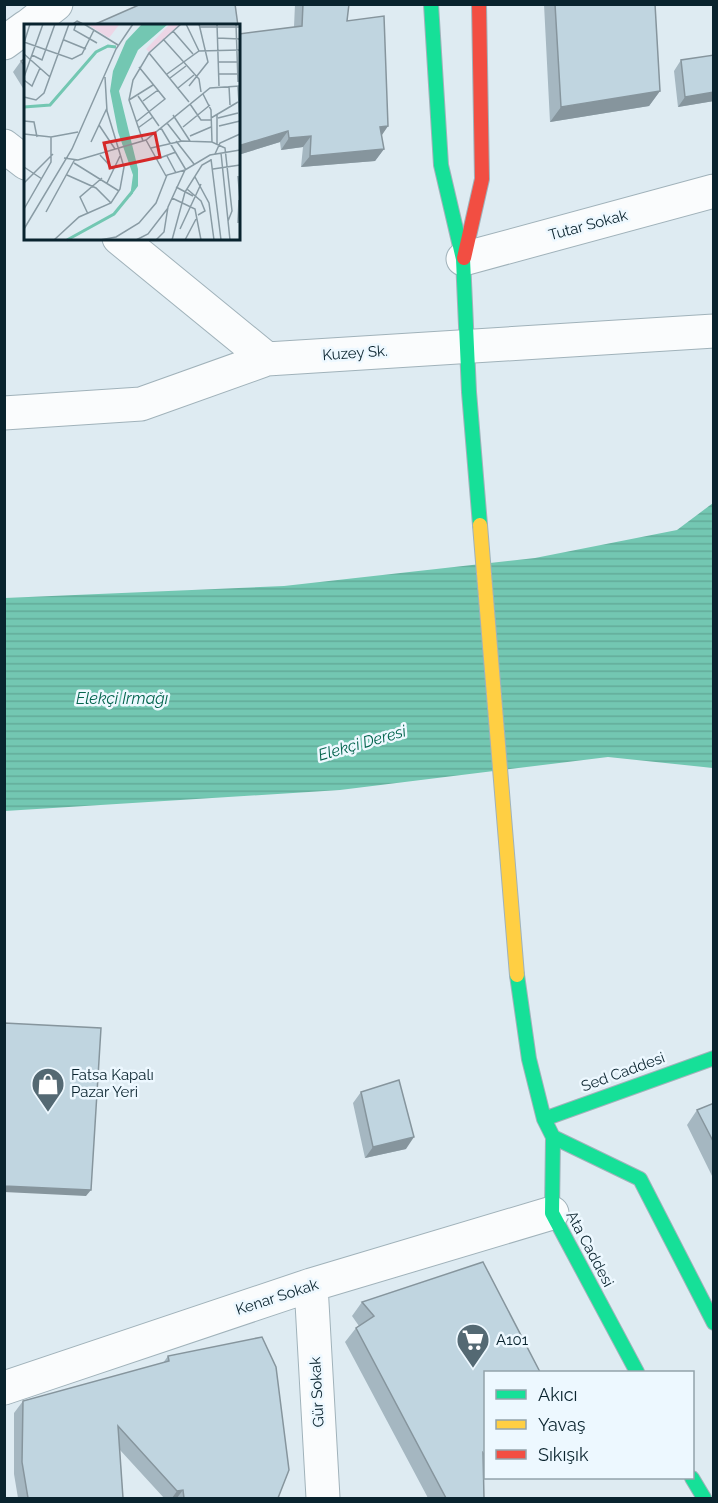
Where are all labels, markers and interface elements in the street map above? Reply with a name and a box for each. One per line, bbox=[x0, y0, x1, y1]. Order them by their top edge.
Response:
inset map bbox=[24, 24, 240, 240]
street label: Tutar Sokak bbox=[547, 206, 629, 244]
street label: Kuzey Sk. bbox=[322, 342, 388, 364]
water label: Elekçi Irmağı bbox=[76, 689, 168, 708]
water label: Elekçi Deresi bbox=[316, 721, 409, 765]
street label: Sed Caddesi bbox=[579, 1049, 667, 1095]
shop icon: Fatsa Kapalı Pazar Yeri bbox=[30, 1066, 66, 1113]
place label: Fatsa Kapalı Pazar Yeri bbox=[71, 1066, 154, 1101]
street label: Ata Caddesi bbox=[563, 1208, 617, 1290]
street label: Kenar Sokak bbox=[233, 1275, 321, 1319]
supermarket icon: A101 bbox=[455, 1322, 491, 1369]
place label: A101 bbox=[496, 1331, 529, 1349]
street label: Gür Sokak bbox=[306, 1356, 328, 1428]
legend bbox=[484, 1371, 694, 1479]
text: Akıcı bbox=[538, 1384, 577, 1405]
text: Yavaş bbox=[538, 1414, 586, 1435]
text: Sıkışık bbox=[538, 1444, 589, 1465]

